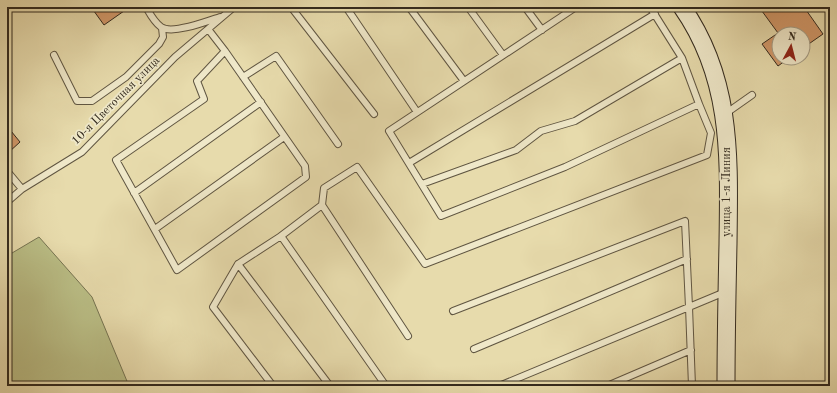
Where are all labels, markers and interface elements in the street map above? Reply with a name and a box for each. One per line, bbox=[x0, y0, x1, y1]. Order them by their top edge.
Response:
north arrow bbox=[771, 26, 811, 66]
text: N bbox=[787, 32, 797, 44]
street label: 10-я Цветочная улица bbox=[70, 55, 162, 147]
street label: улица 1-я Линия bbox=[721, 147, 733, 237]

